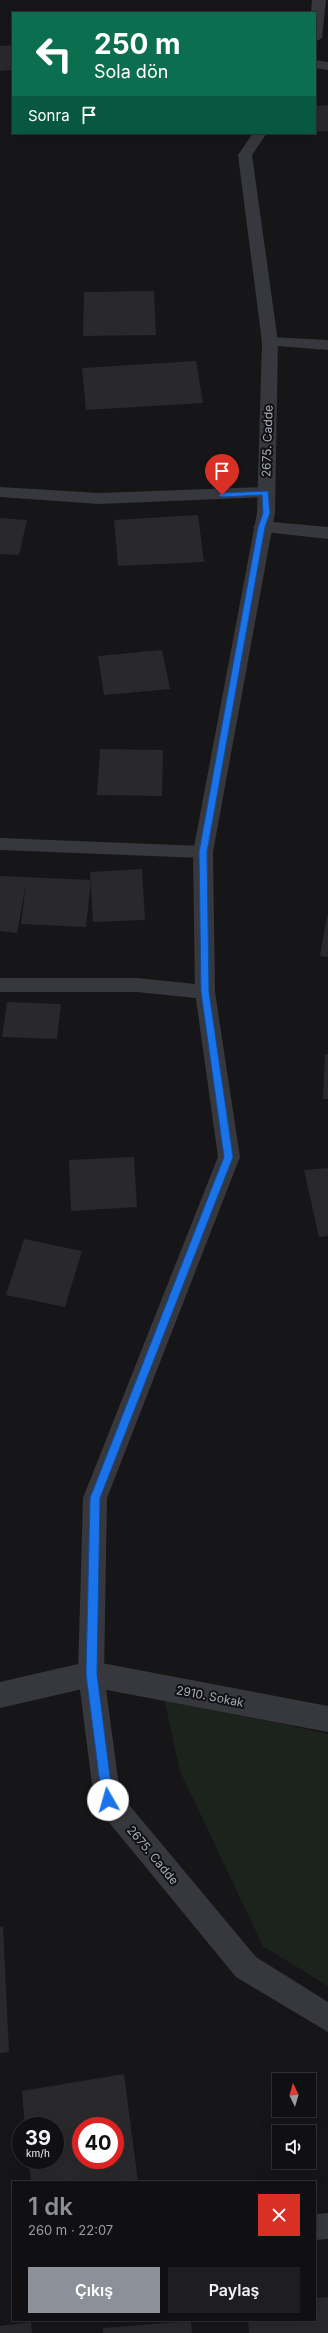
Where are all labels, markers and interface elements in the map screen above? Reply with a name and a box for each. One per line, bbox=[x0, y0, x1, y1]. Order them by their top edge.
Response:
text: 250 m bbox=[94, 27, 181, 61]
icon: left bbox=[28, 28, 80, 80]
text: Sola dön bbox=[94, 61, 168, 82]
icon: arrive bbox=[78, 104, 100, 126]
text: Sonra bbox=[28, 106, 70, 125]
street label: 2675. Cadde bbox=[258, 405, 276, 477]
pin bbox=[205, 454, 239, 495]
icon: arrive bbox=[211, 460, 233, 482]
street label: 2910. Sokak bbox=[175, 1682, 245, 1710]
position arrow bbox=[87, 1779, 129, 1821]
street label: 2675. Cadde bbox=[124, 1822, 182, 1888]
north arrow bbox=[272, 2073, 316, 2117]
map controls bbox=[272, 2073, 316, 2169]
speed limit sign: 40 bbox=[72, 2117, 124, 2169]
button: sound bbox=[272, 2125, 316, 2169]
text: 39 bbox=[25, 2126, 51, 2150]
text: km/h bbox=[26, 2147, 50, 2159]
text: 1 dk bbox=[28, 2192, 73, 2221]
button: close bbox=[258, 2194, 300, 2236]
text: 260 m · 22:07 bbox=[28, 2222, 113, 2238]
button: Çıkış bbox=[28, 2267, 160, 2313]
button: Paylaş bbox=[168, 2267, 300, 2313]

